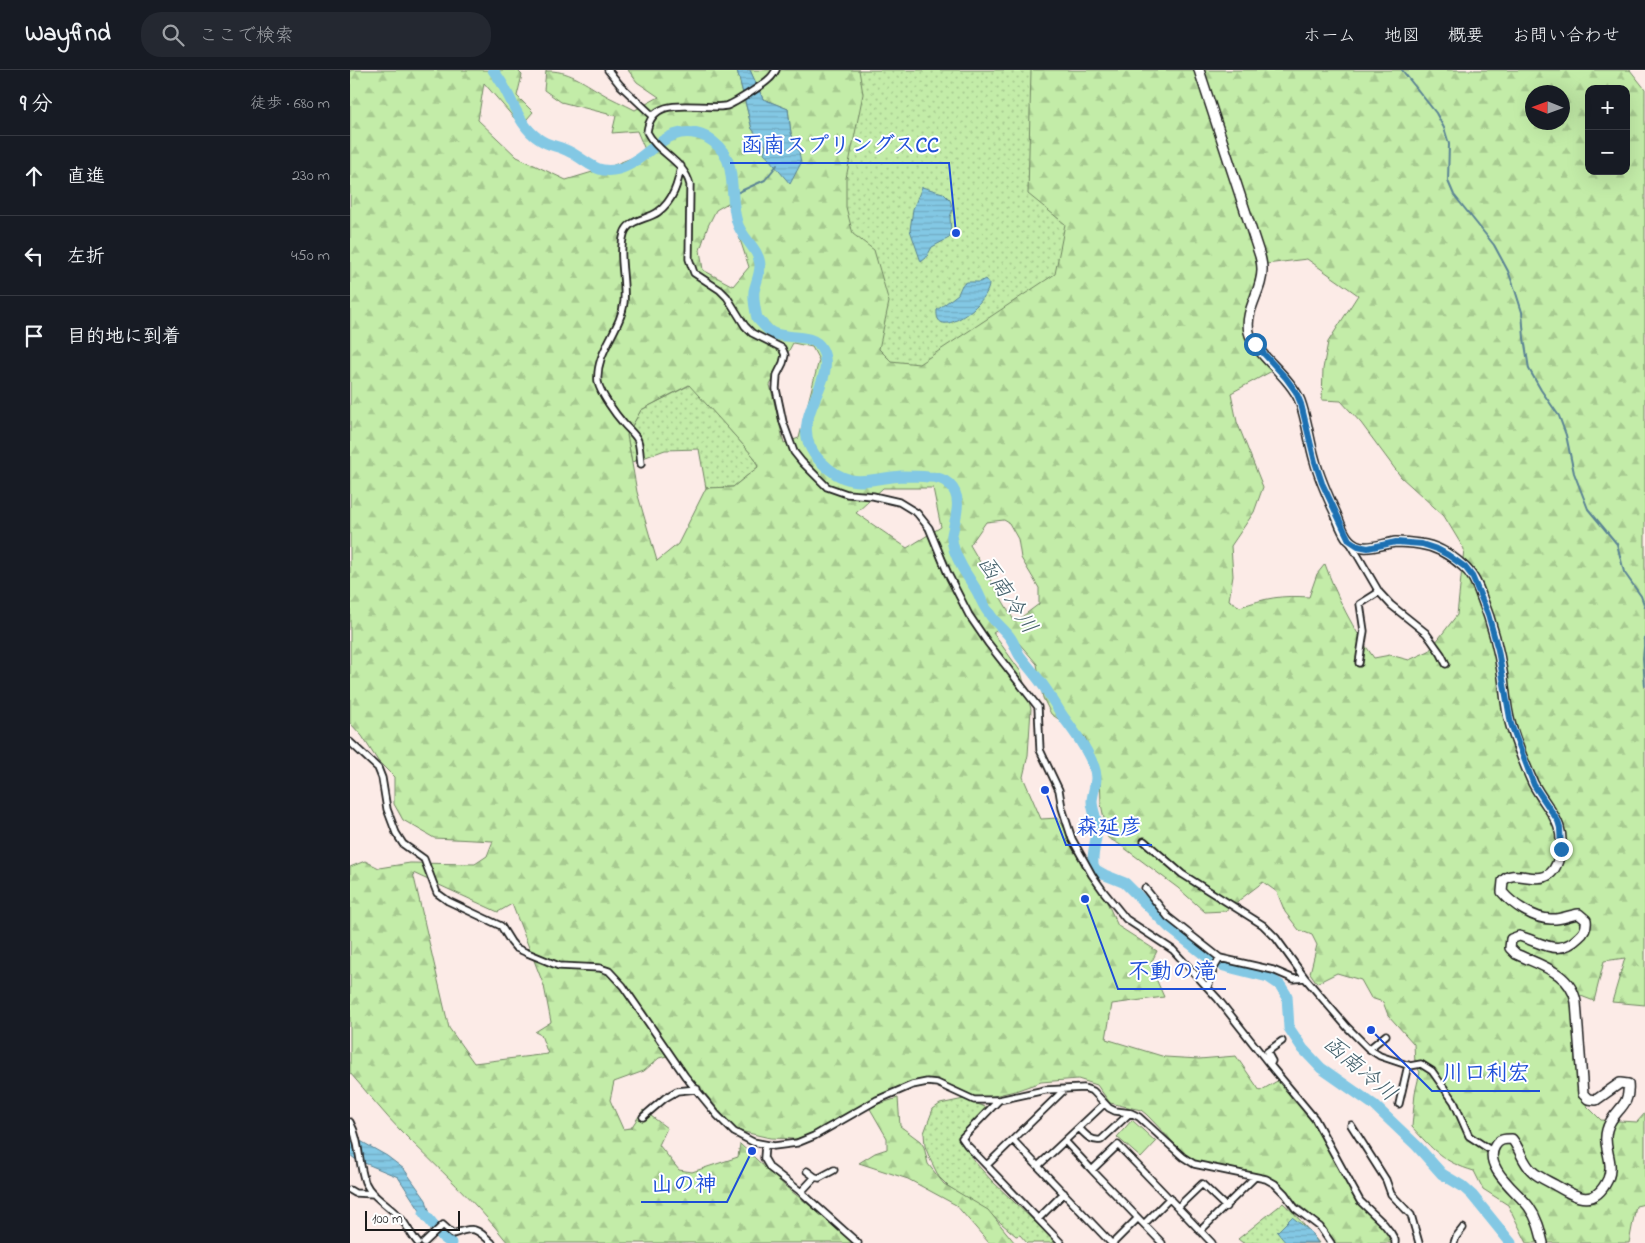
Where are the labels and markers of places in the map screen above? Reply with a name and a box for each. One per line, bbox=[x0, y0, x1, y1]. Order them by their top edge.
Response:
callout: 函南スプリングスCC bbox=[730, 126, 949, 163]
callout: 森延彦 bbox=[1066, 808, 1152, 845]
callout: 不動の滝 bbox=[1118, 952, 1226, 989]
callout: 川口利宏 bbox=[1432, 1054, 1540, 1091]
callout: 山の神 bbox=[641, 1165, 727, 1202]

